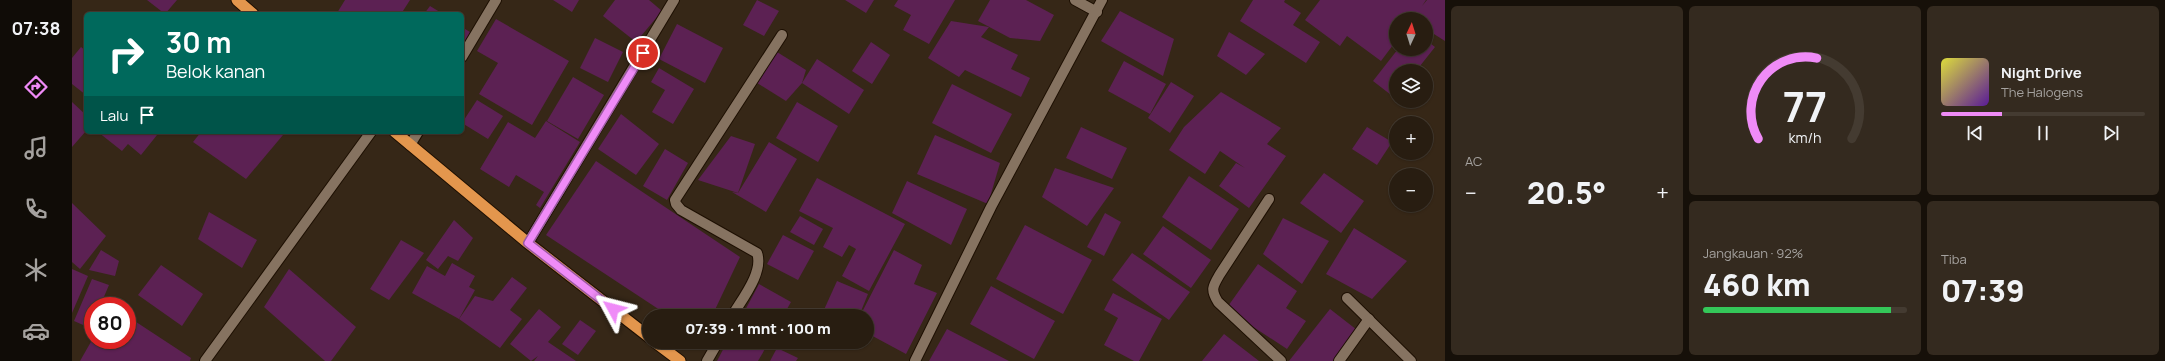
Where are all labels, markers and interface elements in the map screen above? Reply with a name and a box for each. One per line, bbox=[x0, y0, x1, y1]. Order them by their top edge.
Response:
north arrow bbox=[1389, 12, 1433, 56]
map controls bbox=[1389, 12, 1433, 212]
text: 07:38 bbox=[11, 16, 61, 40]
text: 30 m bbox=[166, 23, 231, 61]
icon: right bbox=[100, 28, 152, 80]
pin bbox=[626, 36, 660, 70]
icon: arrive bbox=[632, 42, 654, 64]
text: Belok kanan bbox=[166, 59, 265, 83]
text: Night Drive bbox=[2001, 62, 2082, 83]
button: layers bbox=[1389, 64, 1433, 108]
icon: directions bbox=[22, 73, 50, 101]
text: 77 bbox=[1783, 77, 1827, 133]
text: The Halogens bbox=[2001, 83, 2083, 101]
icon: arrive bbox=[136, 104, 158, 126]
text: Lalu bbox=[100, 105, 128, 126]
button: + bbox=[1389, 116, 1433, 160]
icon: previous bbox=[1964, 122, 1986, 144]
icon: pause bbox=[2032, 122, 2054, 144]
icon: next bbox=[2100, 122, 2122, 144]
text: km/h bbox=[1788, 127, 1822, 146]
icon: music bbox=[22, 134, 50, 162]
text: AC bbox=[1465, 152, 1482, 170]
button: − bbox=[1389, 168, 1433, 212]
text: 20.5° bbox=[1527, 172, 1606, 213]
text: − bbox=[1465, 178, 1477, 208]
text: + bbox=[1656, 178, 1669, 208]
icon: phone bbox=[22, 195, 50, 223]
text: Jangkauan · 92% bbox=[1703, 244, 1803, 262]
text: Tiba bbox=[1941, 250, 1967, 268]
icon: climate bbox=[22, 256, 50, 284]
text: 460 km bbox=[1703, 264, 1810, 305]
text: 07:39 bbox=[1941, 270, 2025, 311]
position arrow bbox=[592, 288, 634, 330]
speed limit sign: 80 bbox=[84, 297, 136, 349]
icon: car bbox=[22, 317, 50, 345]
text: 07:39 · 1 mnt · 100 m bbox=[685, 318, 831, 339]

